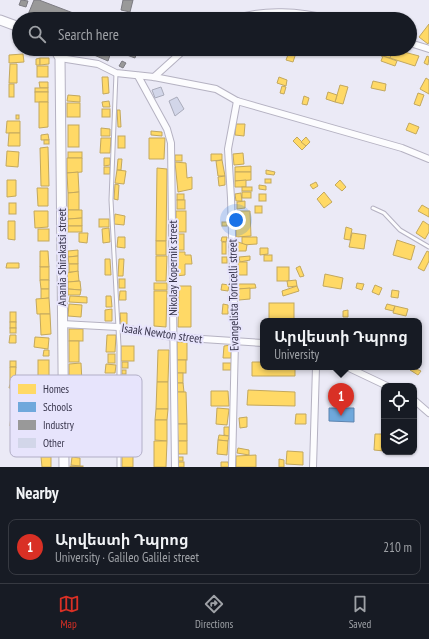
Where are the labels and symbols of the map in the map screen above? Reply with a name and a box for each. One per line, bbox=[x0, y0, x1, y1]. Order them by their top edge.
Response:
street label: Anania Shirakatsi street bbox=[54, 207, 69, 306]
your location bbox=[226, 210, 246, 230]
street label: Nikolay Kopernik street bbox=[165, 219, 180, 316]
street label: Evangelista Torricelli street bbox=[225, 238, 241, 351]
street label: Isaak Newton street bbox=[120, 320, 204, 346]
legend bbox=[10, 375, 142, 457]
text: Homes bbox=[43, 382, 69, 396]
pin: 1 bbox=[328, 383, 354, 416]
text: Schools bbox=[43, 400, 73, 414]
text: Industry bbox=[43, 418, 75, 432]
text: Other bbox=[43, 436, 64, 450]

